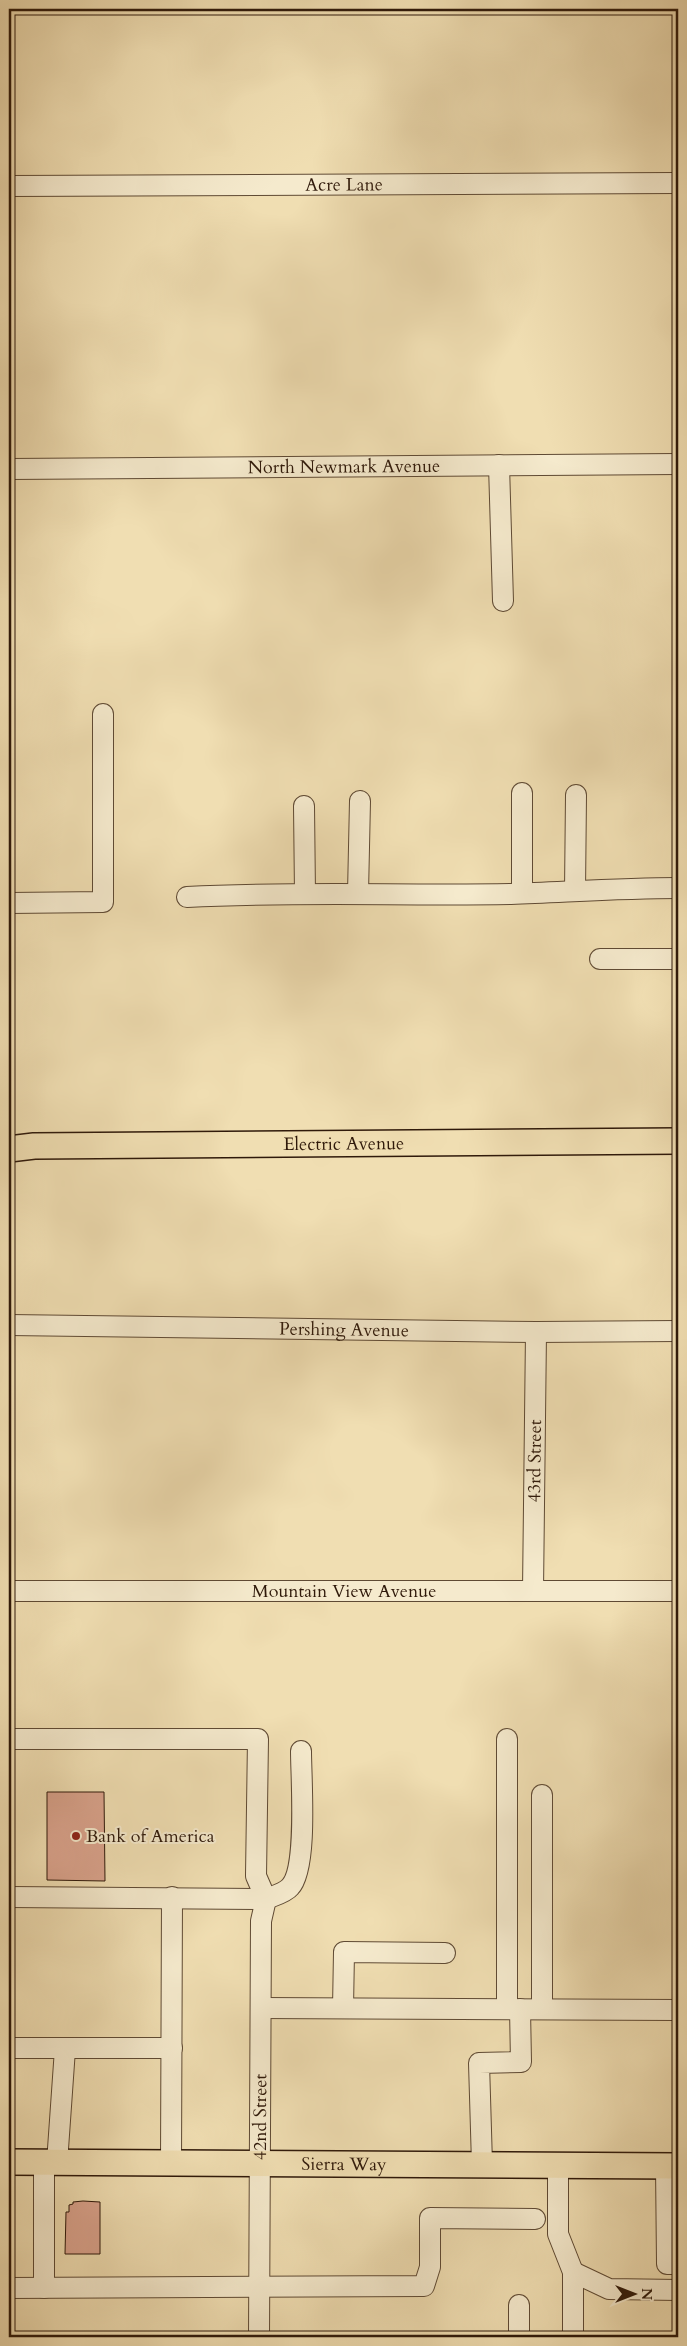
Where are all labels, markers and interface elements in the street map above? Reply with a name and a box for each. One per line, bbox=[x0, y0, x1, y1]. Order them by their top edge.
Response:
street label: Acre Lane bbox=[305, 172, 383, 197]
street label: North Newmark Avenue bbox=[248, 453, 440, 480]
street label: Electric Avenue bbox=[283, 1131, 404, 1157]
street label: Pershing Avenue bbox=[279, 1316, 409, 1343]
street label: 43rd Street bbox=[522, 1419, 547, 1503]
street label: Mountain View Avenue bbox=[252, 1579, 436, 1604]
place label: Bank of America bbox=[86, 1824, 215, 1849]
marker: Bank of America bbox=[70, 1830, 82, 1842]
street label: 42nd Street bbox=[247, 2073, 273, 2160]
street label: Sierra Way bbox=[301, 2151, 387, 2177]
north arrow bbox=[610, 2268, 660, 2318]
text: N bbox=[637, 2288, 656, 2300]

